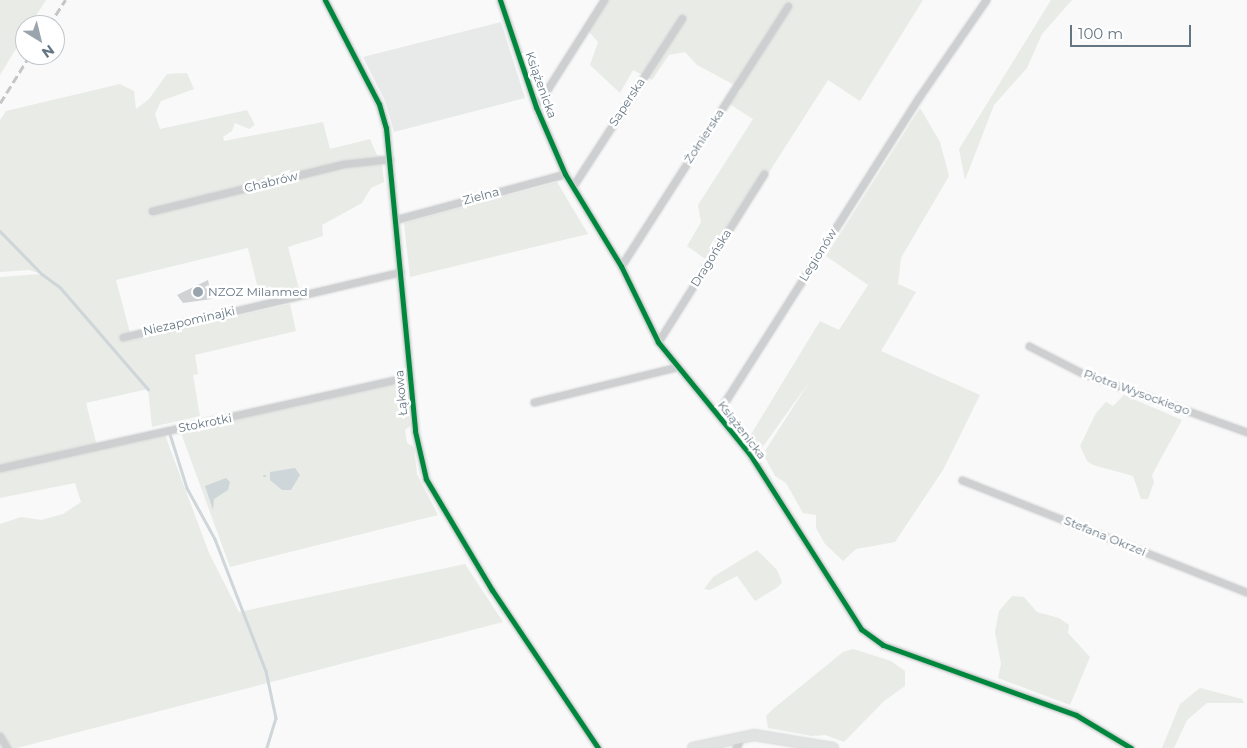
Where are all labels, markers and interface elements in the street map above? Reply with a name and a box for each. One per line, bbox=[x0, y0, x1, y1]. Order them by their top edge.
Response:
north arrow bbox=[15, 15, 65, 65]
scale bar bbox=[1072, 15, 1193, 47]
text: 100 m bbox=[1078, 24, 1123, 43]
text: N bbox=[38, 41, 58, 62]
street label: Książenicka bbox=[522, 50, 560, 120]
street label: Saperska bbox=[606, 75, 648, 129]
street label: Żołnierska bbox=[681, 106, 727, 166]
street label: Chabrów bbox=[243, 168, 299, 196]
street label: Zielna bbox=[461, 184, 501, 208]
street label: Legionów bbox=[796, 226, 840, 284]
street label: Dragońska bbox=[688, 227, 734, 289]
place label: NZOZ Milanmed bbox=[208, 285, 308, 299]
marker: NZOZ Milanmed bbox=[192, 286, 204, 298]
street label: Niezapominajki bbox=[142, 303, 236, 339]
street label: Piotra Wysockiego bbox=[1082, 366, 1192, 418]
street label: Łąkowa bbox=[392, 370, 410, 416]
street label: Książenicka bbox=[715, 398, 769, 462]
street label: Stokrotki bbox=[177, 411, 233, 435]
street label: Stefana Okrzei bbox=[1062, 513, 1148, 559]

